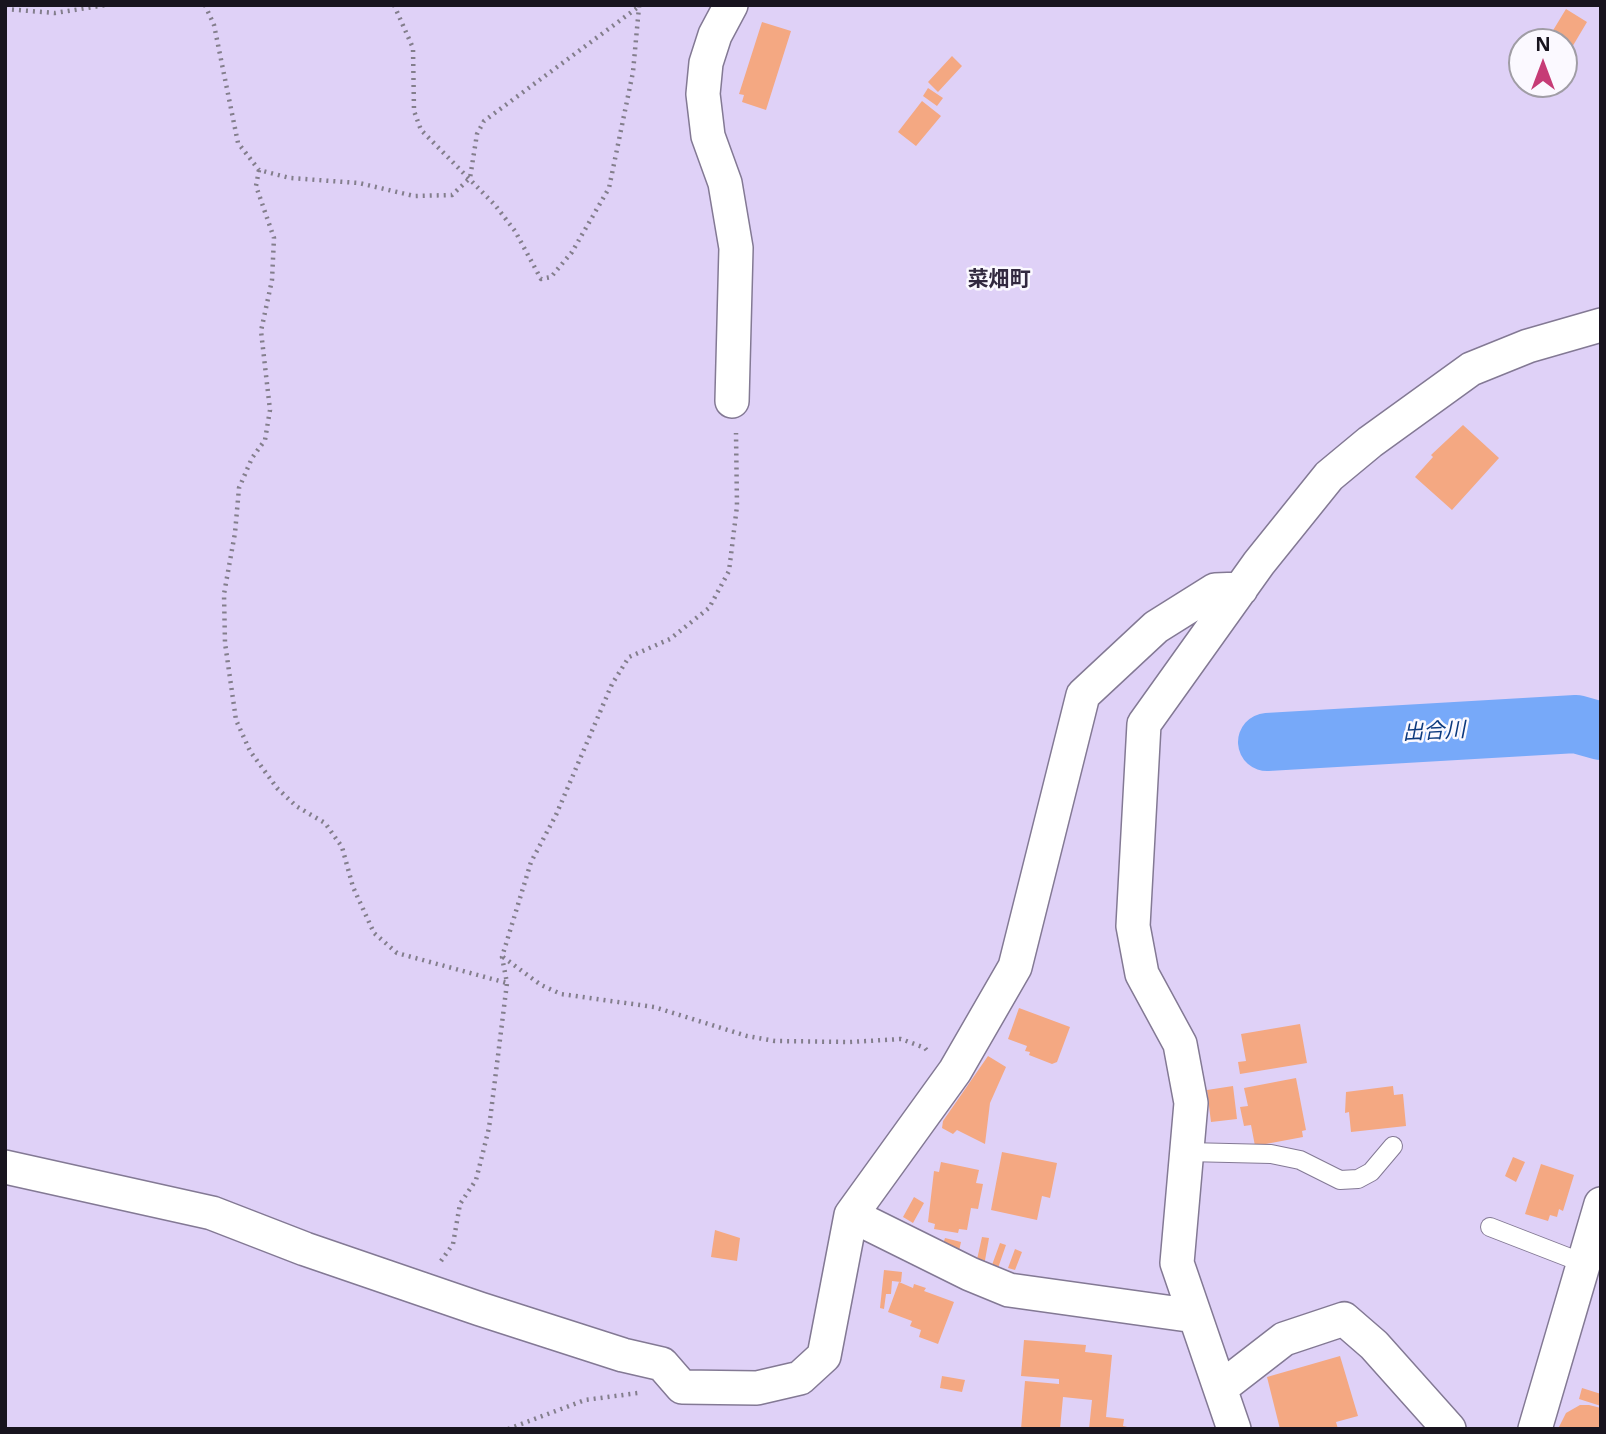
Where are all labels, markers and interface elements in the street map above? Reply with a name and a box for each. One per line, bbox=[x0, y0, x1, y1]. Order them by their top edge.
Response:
north arrow bbox=[1508, 28, 1578, 98]
text: N bbox=[1535, 31, 1551, 57]
district label: 菜畑町 bbox=[968, 267, 1030, 293]
water label: 出合川 bbox=[1402, 718, 1466, 746]

